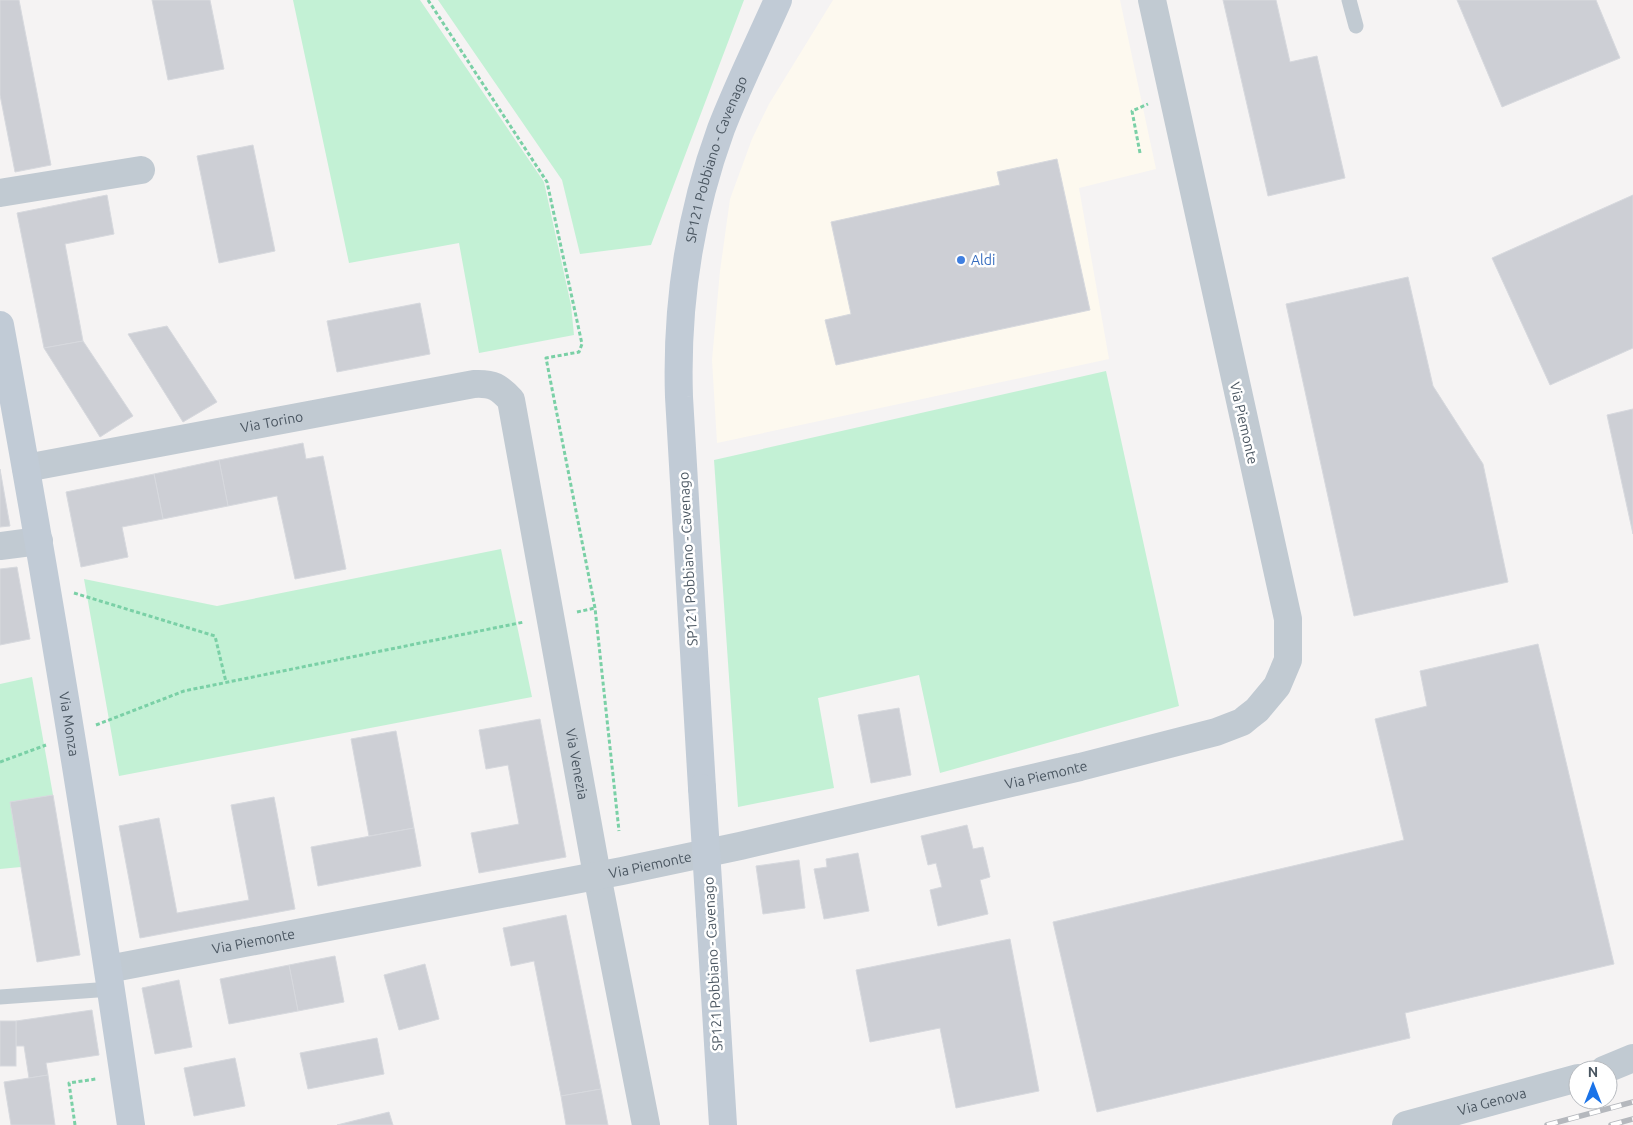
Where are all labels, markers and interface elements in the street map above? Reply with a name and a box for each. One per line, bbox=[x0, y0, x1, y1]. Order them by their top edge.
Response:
street label: SP121 Pobbiano - Cavenago bbox=[682, 73, 750, 244]
place label: Aldi bbox=[971, 252, 995, 268]
marker: Aldi bbox=[955, 254, 967, 266]
street label: Via Piemonte bbox=[1227, 380, 1261, 466]
street label: Via Torino bbox=[239, 408, 304, 436]
street label: SP121 Pobbiano - Cavenago bbox=[675, 472, 701, 646]
street label: Via Monza bbox=[56, 691, 82, 757]
street label: Via Venezia bbox=[563, 727, 591, 801]
street label: Via Piemonte bbox=[1003, 757, 1089, 792]
street label: Via Piemonte bbox=[607, 848, 693, 881]
street label: SP121 Pobbiano - Cavenago bbox=[700, 877, 726, 1051]
street label: Via Piemonte bbox=[211, 926, 296, 957]
north arrow bbox=[1568, 1060, 1618, 1110]
text: N bbox=[1588, 1064, 1598, 1080]
street label: Via Genova bbox=[1456, 1085, 1528, 1119]

